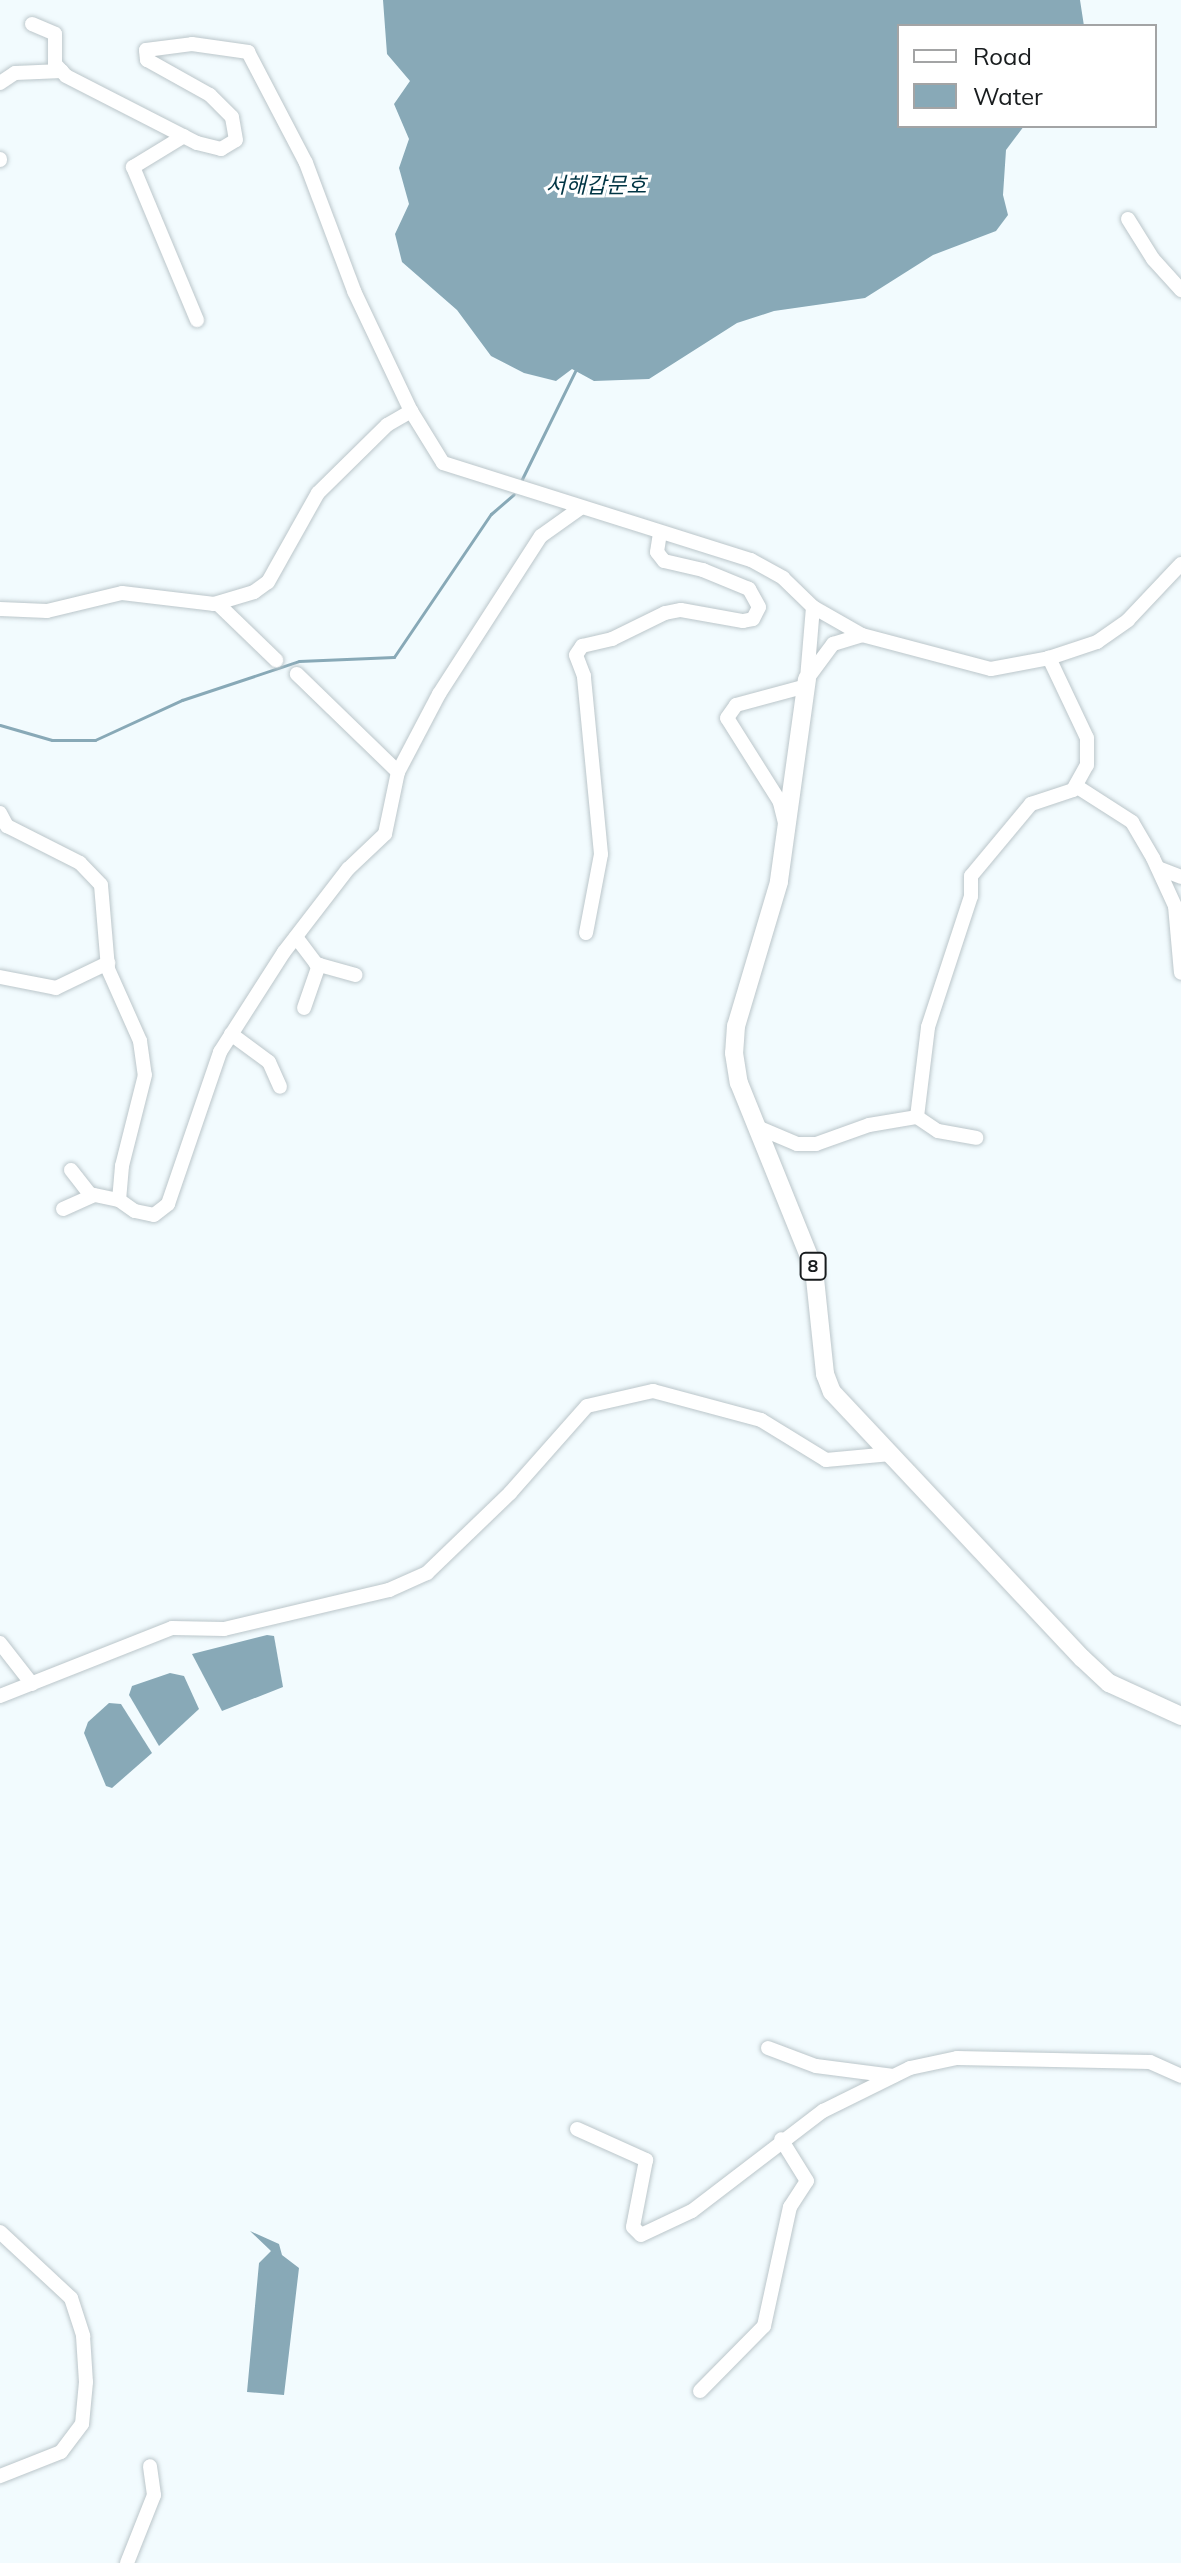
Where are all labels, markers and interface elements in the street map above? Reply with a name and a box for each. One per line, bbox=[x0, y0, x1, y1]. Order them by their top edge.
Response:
legend bbox=[897, 24, 1157, 128]
text: Road bbox=[973, 41, 1032, 71]
text: Water bbox=[973, 81, 1043, 111]
water label: 서해갑문호 bbox=[545, 173, 647, 199]
road number: 8 bbox=[799, 1252, 827, 1280]

